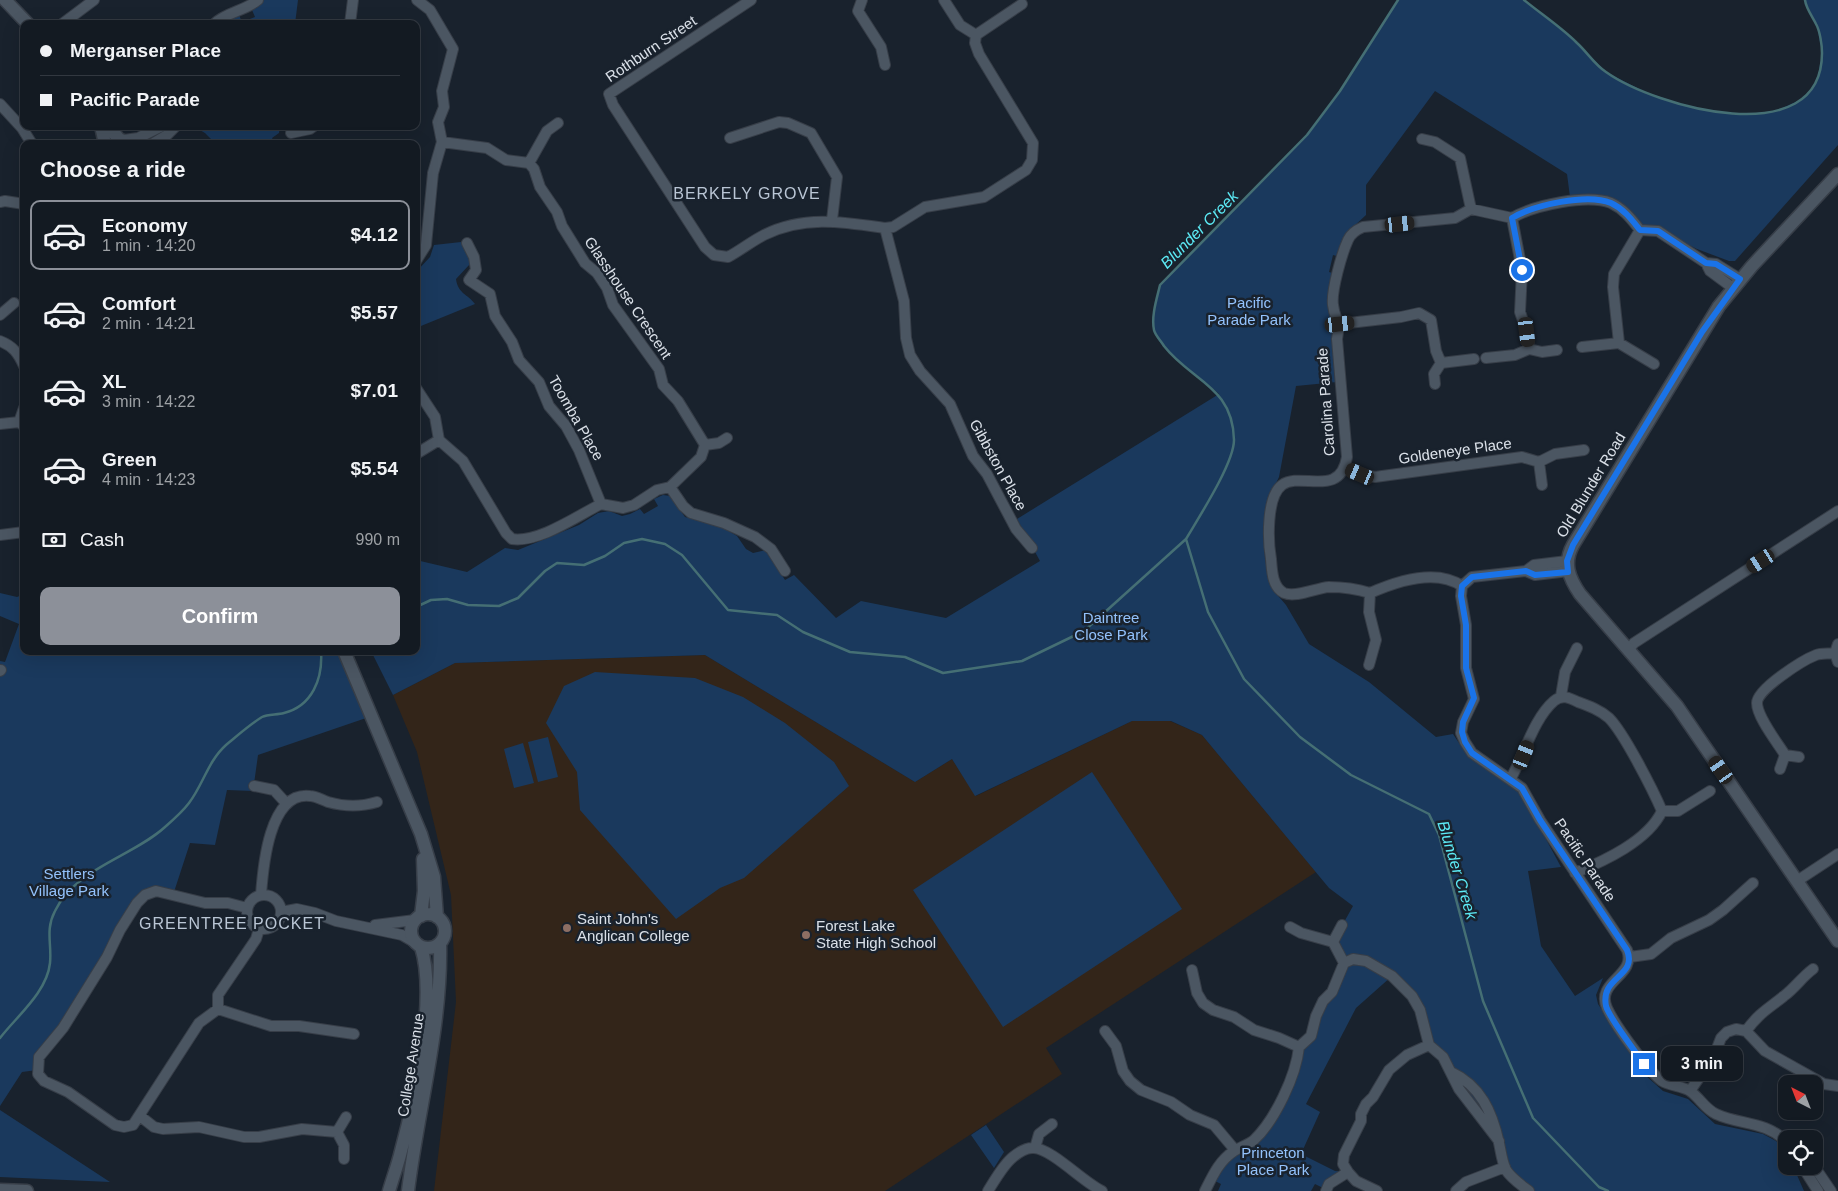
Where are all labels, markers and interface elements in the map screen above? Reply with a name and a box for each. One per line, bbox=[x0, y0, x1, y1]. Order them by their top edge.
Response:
street label: Rothburn Street bbox=[602, 11, 700, 85]
text: Merganser Place bbox=[70, 40, 221, 61]
text: Pacific Parade bbox=[70, 89, 200, 110]
text: Choose a ride bbox=[40, 157, 185, 182]
district label: BERKELY GROVE bbox=[673, 185, 821, 202]
water label: Blunder Creek bbox=[1157, 186, 1242, 272]
icon: car bbox=[42, 213, 87, 258]
text: Economy bbox=[102, 215, 188, 236]
car bbox=[1384, 215, 1415, 233]
text: $4.12 bbox=[350, 224, 398, 245]
street label: Glasshouse Crescent bbox=[581, 234, 676, 363]
text: 1 min · 14:20 bbox=[102, 237, 195, 254]
route start bbox=[1511, 259, 1533, 281]
icon: car bbox=[42, 291, 87, 336]
text: Comfort bbox=[102, 293, 176, 314]
park label: Pacific Parade Park bbox=[1207, 294, 1291, 328]
text: $5.57 bbox=[350, 302, 398, 323]
text: 2 min · 14:21 bbox=[102, 315, 195, 332]
car bbox=[1324, 315, 1355, 333]
car bbox=[1517, 316, 1536, 348]
street label: Carolina Parade bbox=[1313, 347, 1338, 457]
icon: car bbox=[42, 369, 87, 414]
text: XL bbox=[102, 371, 126, 392]
street label: Toomba Place bbox=[545, 372, 608, 463]
text: $7.01 bbox=[350, 380, 398, 401]
text: 3 min · 14:22 bbox=[102, 393, 195, 410]
street label: Gibbston Place bbox=[966, 416, 1031, 513]
street label: Old Blunder Road bbox=[1553, 429, 1629, 540]
street label: Goldeneye Place bbox=[1397, 434, 1513, 467]
icon: car bbox=[42, 447, 87, 492]
text: Green bbox=[102, 449, 157, 470]
text: $5.54 bbox=[350, 458, 398, 479]
car bbox=[1343, 461, 1376, 487]
text: 4 min · 14:23 bbox=[102, 471, 195, 488]
icon: cash bbox=[40, 526, 68, 554]
text: Cash bbox=[80, 529, 124, 550]
text: 990 m bbox=[356, 531, 400, 548]
car bbox=[1744, 547, 1777, 575]
button: Confirm bbox=[40, 587, 400, 645]
park label: Daintree Close Park bbox=[1074, 609, 1148, 643]
car bbox=[1511, 738, 1536, 772]
car bbox=[1706, 753, 1735, 787]
street label: Pacific Parade bbox=[1551, 815, 1620, 905]
water label: Blunder Creek bbox=[1434, 819, 1481, 922]
park label: Settlers Village Park bbox=[29, 865, 109, 899]
place label: Saint John's Anglican College bbox=[577, 910, 690, 944]
district label: GREENTREE POCKET bbox=[139, 915, 325, 932]
place label: Forest Lake State High School bbox=[816, 917, 936, 951]
marker: Saint John's Anglican College bbox=[561, 922, 573, 934]
marker: Forest Lake State High School bbox=[800, 929, 812, 941]
street label: College Avenue bbox=[394, 1012, 427, 1118]
callout: 3 min bbox=[1662, 1046, 1744, 1082]
route end bbox=[1633, 1053, 1655, 1075]
text: 3 min bbox=[1681, 1055, 1723, 1072]
north arrow bbox=[1778, 1075, 1822, 1120]
map controls bbox=[1778, 1075, 1823, 1175]
button: locate bbox=[1778, 1130, 1823, 1175]
park label: Princeton Place Park bbox=[1237, 1144, 1310, 1178]

